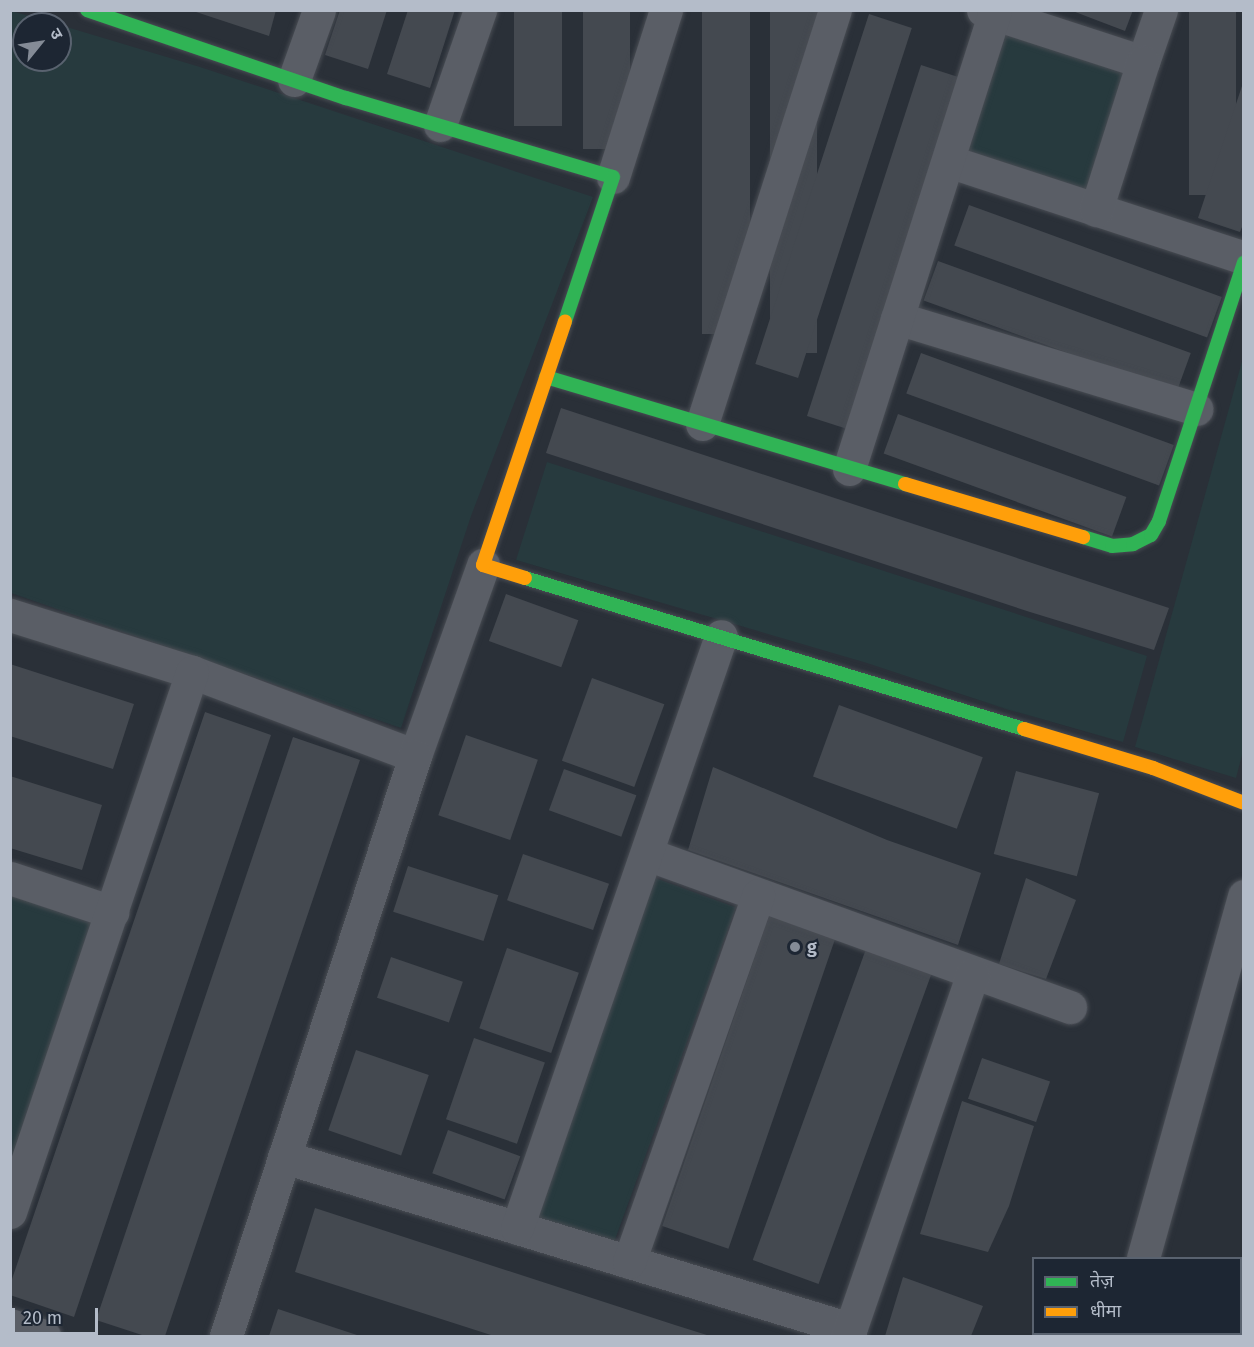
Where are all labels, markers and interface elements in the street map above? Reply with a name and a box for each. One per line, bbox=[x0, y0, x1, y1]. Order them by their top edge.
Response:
north arrow bbox=[12, 12, 72, 72]
text: उ bbox=[46, 25, 67, 43]
place label: g bbox=[807, 936, 817, 958]
marker: g bbox=[788, 940, 802, 954]
legend bbox=[1032, 1257, 1242, 1335]
text: तेज़ bbox=[1090, 1270, 1114, 1292]
scale bar bbox=[15, 1296, 100, 1334]
text: धीमा bbox=[1090, 1300, 1121, 1322]
text: 20 m bbox=[23, 1307, 62, 1329]

